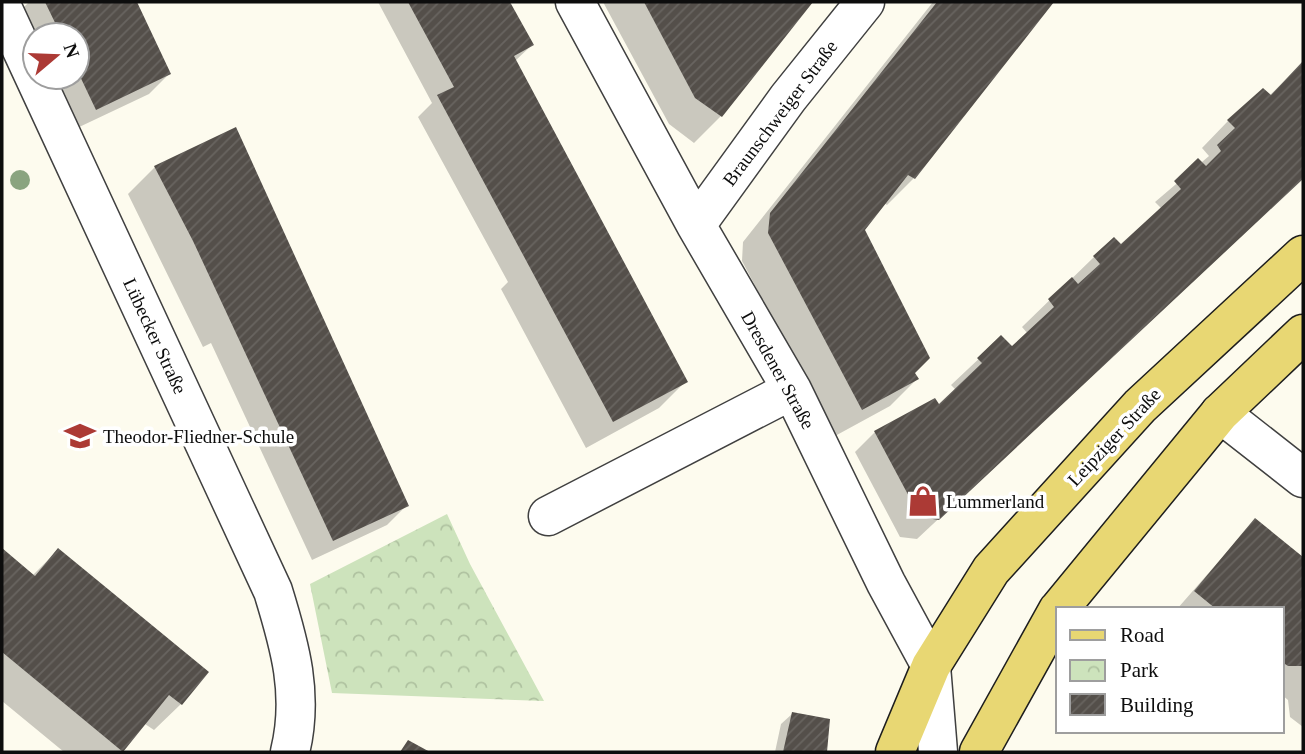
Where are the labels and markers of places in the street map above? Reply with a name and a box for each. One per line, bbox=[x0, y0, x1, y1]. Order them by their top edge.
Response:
school or university icon: Theodor-Fliedner-Schule bbox=[63, 419, 97, 453]
place label: Theodor-Fliedner-Schule bbox=[103, 426, 294, 447]
shop icon: Lummerland bbox=[906, 484, 940, 518]
place label: Lummerland bbox=[946, 491, 1045, 512]

